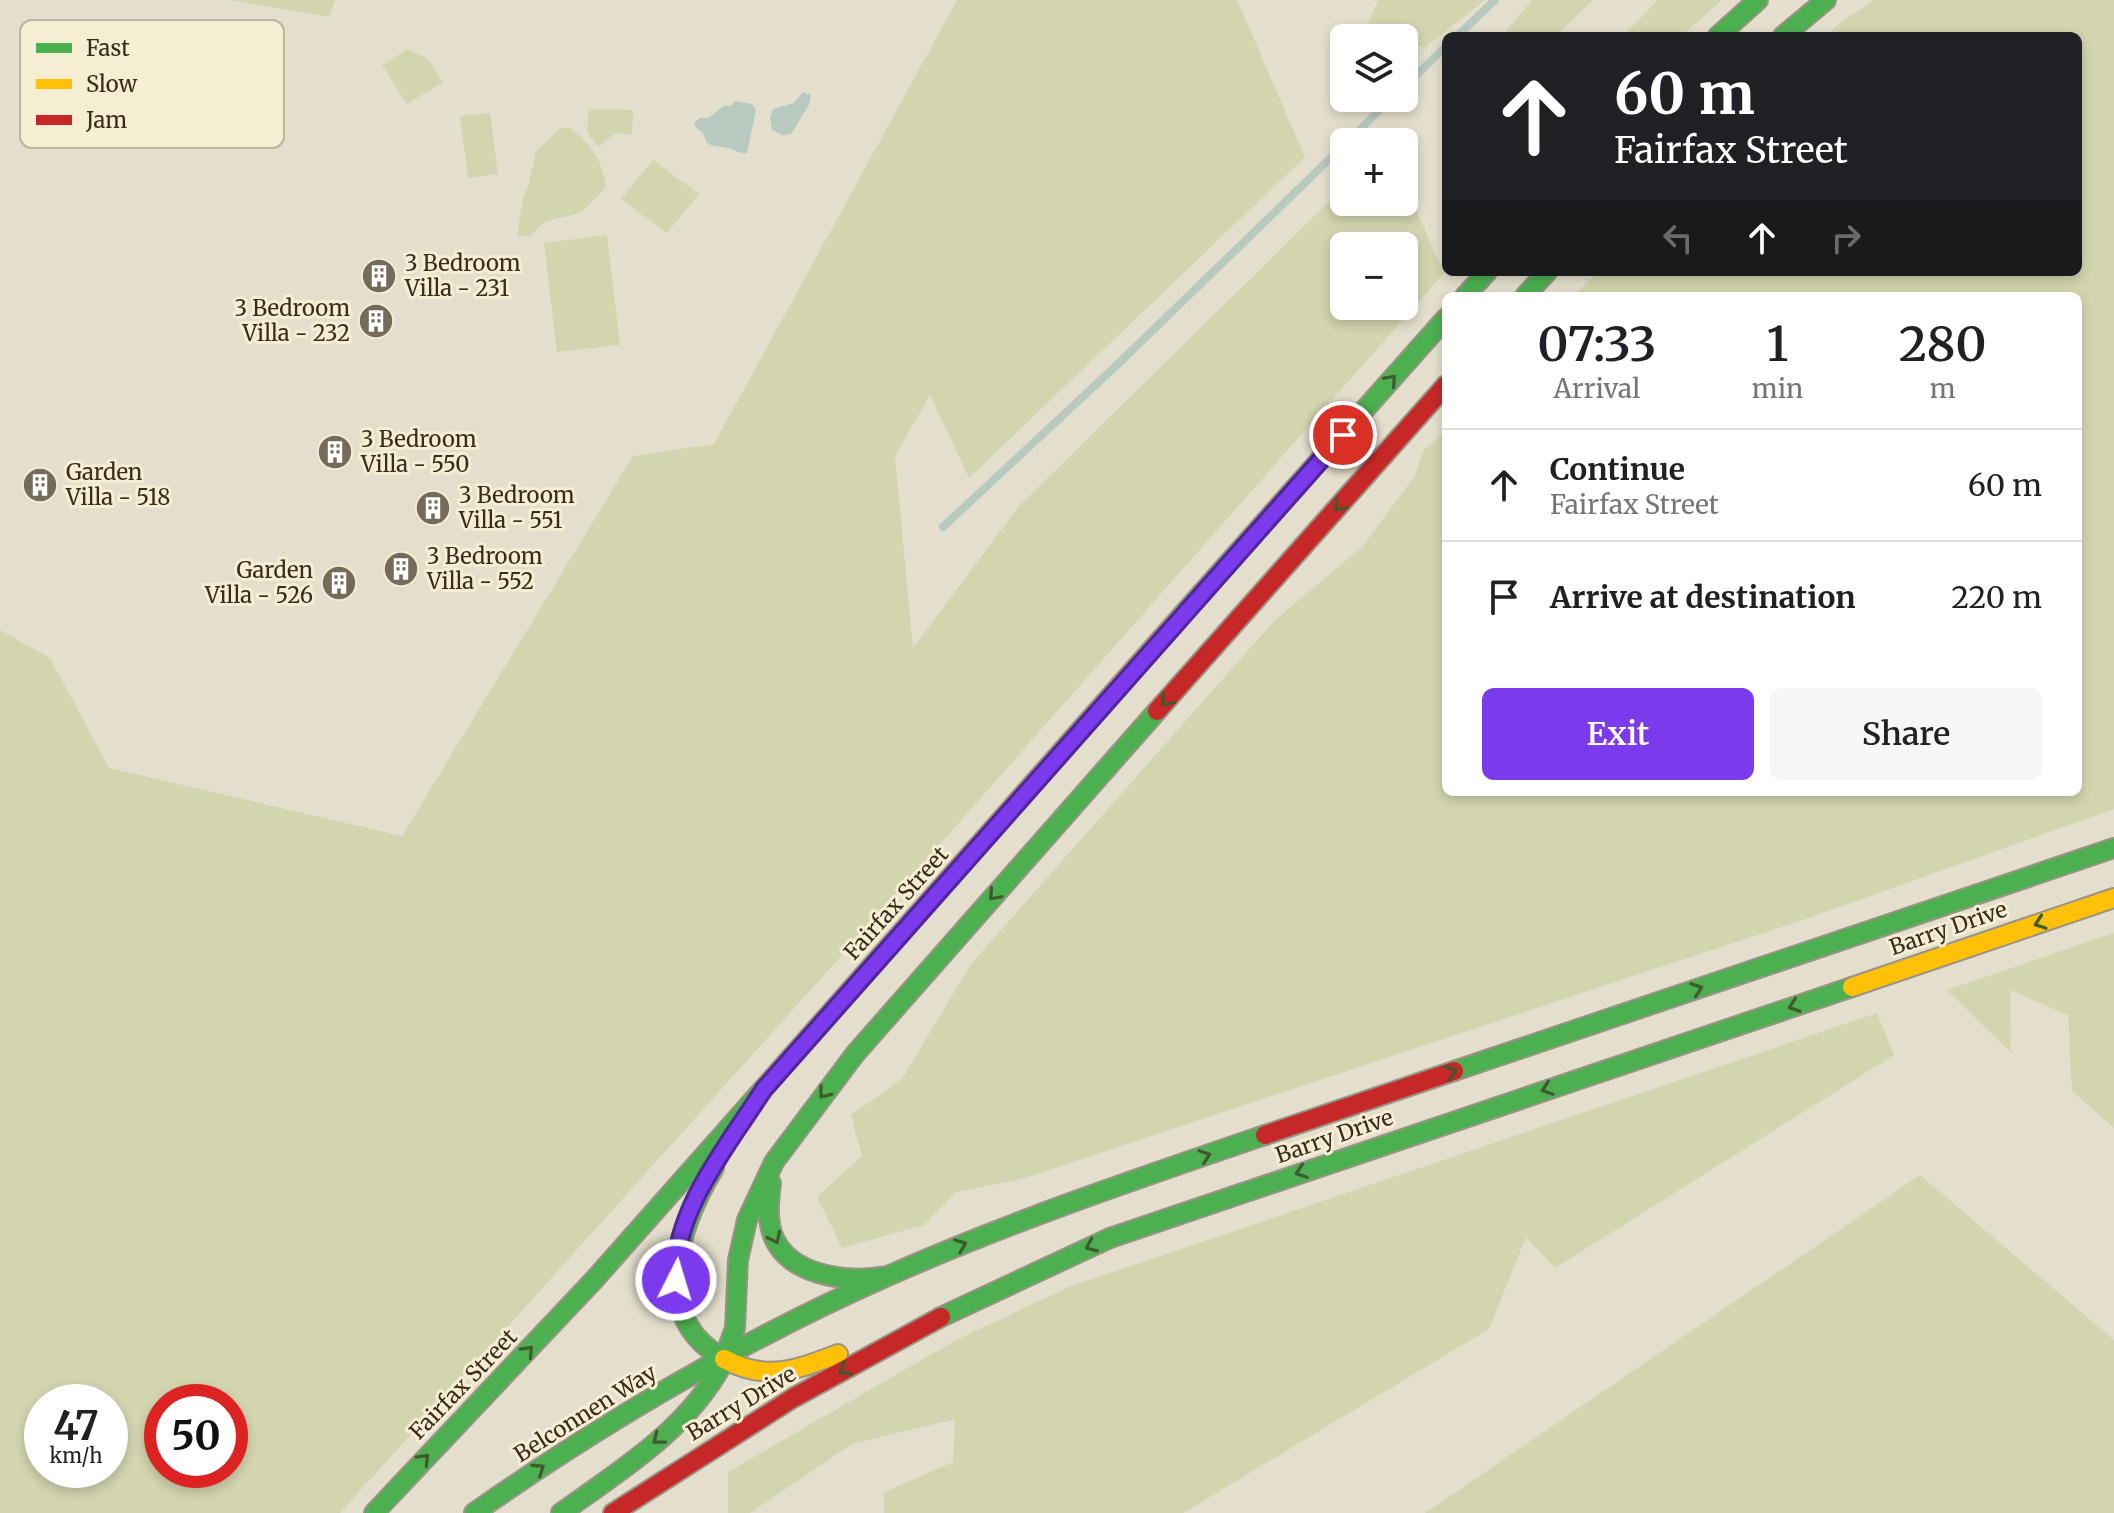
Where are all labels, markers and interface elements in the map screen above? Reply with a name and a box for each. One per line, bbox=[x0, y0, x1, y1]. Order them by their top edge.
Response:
legend bbox=[20, 20, 284, 148]
map controls bbox=[1330, 24, 1418, 320]
button: layers bbox=[1330, 24, 1418, 112]
text: Fast bbox=[86, 34, 130, 62]
text: 60 m bbox=[1614, 59, 1755, 129]
icon: ahead bbox=[1482, 64, 1586, 168]
text: Slow bbox=[86, 70, 137, 98]
text: Jam bbox=[85, 106, 127, 134]
button: + bbox=[1330, 128, 1418, 216]
text: Fairfax Street bbox=[1614, 128, 1848, 173]
icon: left bbox=[1656, 216, 1700, 260]
icon: ahead bbox=[1740, 216, 1784, 260]
icon: right bbox=[1824, 216, 1868, 260]
button: − bbox=[1330, 232, 1418, 320]
place label: 3 Bedroom Villa - 231 bbox=[404, 249, 521, 302]
building icon: 3 Bedroom Villa - 231 bbox=[360, 257, 398, 295]
place label: 3 Bedroom Villa - 232 bbox=[234, 294, 350, 347]
building icon: 3 Bedroom Villa - 232 bbox=[357, 302, 395, 340]
text: 07:33 bbox=[1537, 314, 1656, 374]
text: 1 bbox=[1767, 314, 1789, 374]
text: 280 bbox=[1899, 314, 1987, 374]
text: Arrival bbox=[1554, 372, 1640, 405]
text: min bbox=[1752, 372, 1803, 405]
text: m bbox=[1930, 372, 1956, 405]
one-way arrow bbox=[1381, 375, 1396, 390]
pin bbox=[1309, 401, 1377, 469]
icon: arrive bbox=[1321, 413, 1365, 457]
place label: 3 Bedroom Villa - 550 bbox=[360, 425, 477, 478]
building icon: 3 Bedroom Villa - 550 bbox=[316, 433, 354, 471]
text: Continue bbox=[1550, 450, 1685, 488]
place label: Garden Villa - 518 bbox=[65, 458, 170, 511]
icon: ahead bbox=[1482, 463, 1526, 507]
building icon: Garden Villa - 518 bbox=[21, 466, 59, 504]
text: 60 m bbox=[1968, 466, 2042, 504]
place label: 3 Bedroom Villa - 551 bbox=[458, 481, 575, 534]
text: Fairfax Street bbox=[1550, 488, 1719, 521]
building icon: 3 Bedroom Villa - 551 bbox=[414, 489, 452, 527]
one-way arrow bbox=[1334, 497, 1348, 512]
place label: 3 Bedroom Villa - 552 bbox=[426, 542, 543, 595]
building icon: 3 Bedroom Villa - 552 bbox=[382, 550, 420, 588]
place label: Garden Villa - 526 bbox=[204, 556, 313, 609]
building icon: Garden Villa - 526 bbox=[320, 564, 358, 602]
icon: arrive bbox=[1482, 575, 1526, 619]
text: Arrive at destination bbox=[1550, 578, 1856, 616]
text: 220 m bbox=[1951, 578, 2042, 616]
button: Exit bbox=[1482, 688, 1754, 780]
button: Share bbox=[1770, 688, 2042, 780]
one-way arrow bbox=[1161, 691, 1176, 706]
street label: Fairfax Street bbox=[838, 840, 955, 965]
one-way arrow bbox=[989, 886, 1003, 901]
street label: Barry Drive bbox=[1886, 895, 2010, 961]
one-way arrow bbox=[2034, 913, 2048, 929]
one-way arrow bbox=[1690, 982, 1704, 998]
one-way arrow bbox=[1787, 996, 1801, 1012]
one-way arrow bbox=[1443, 1066, 1457, 1082]
one-way arrow bbox=[1541, 1080, 1555, 1096]
one-way arrow bbox=[820, 1084, 834, 1099]
street label: Barry Drive bbox=[1272, 1103, 1396, 1169]
one-way arrow bbox=[1197, 1149, 1211, 1166]
one-way arrow bbox=[1295, 1163, 1309, 1179]
one-way arrow bbox=[765, 1229, 781, 1244]
one-way arrow bbox=[1085, 1237, 1099, 1253]
position arrow bbox=[634, 1238, 718, 1322]
one-way arrow bbox=[953, 1239, 967, 1255]
street label: Fairfax Street bbox=[403, 1323, 523, 1445]
one-way arrow bbox=[519, 1346, 534, 1360]
street label: Belconnen Way bbox=[509, 1358, 662, 1468]
street label: Barry Drive bbox=[681, 1359, 801, 1447]
one-way arrow bbox=[838, 1360, 853, 1376]
speed limit sign: 50 bbox=[144, 1384, 248, 1488]
text: 47 bbox=[53, 1401, 99, 1451]
one-way arrow bbox=[652, 1430, 667, 1444]
text: km/h bbox=[50, 1443, 102, 1468]
one-way arrow bbox=[414, 1454, 429, 1468]
one-way arrow bbox=[530, 1464, 544, 1479]

